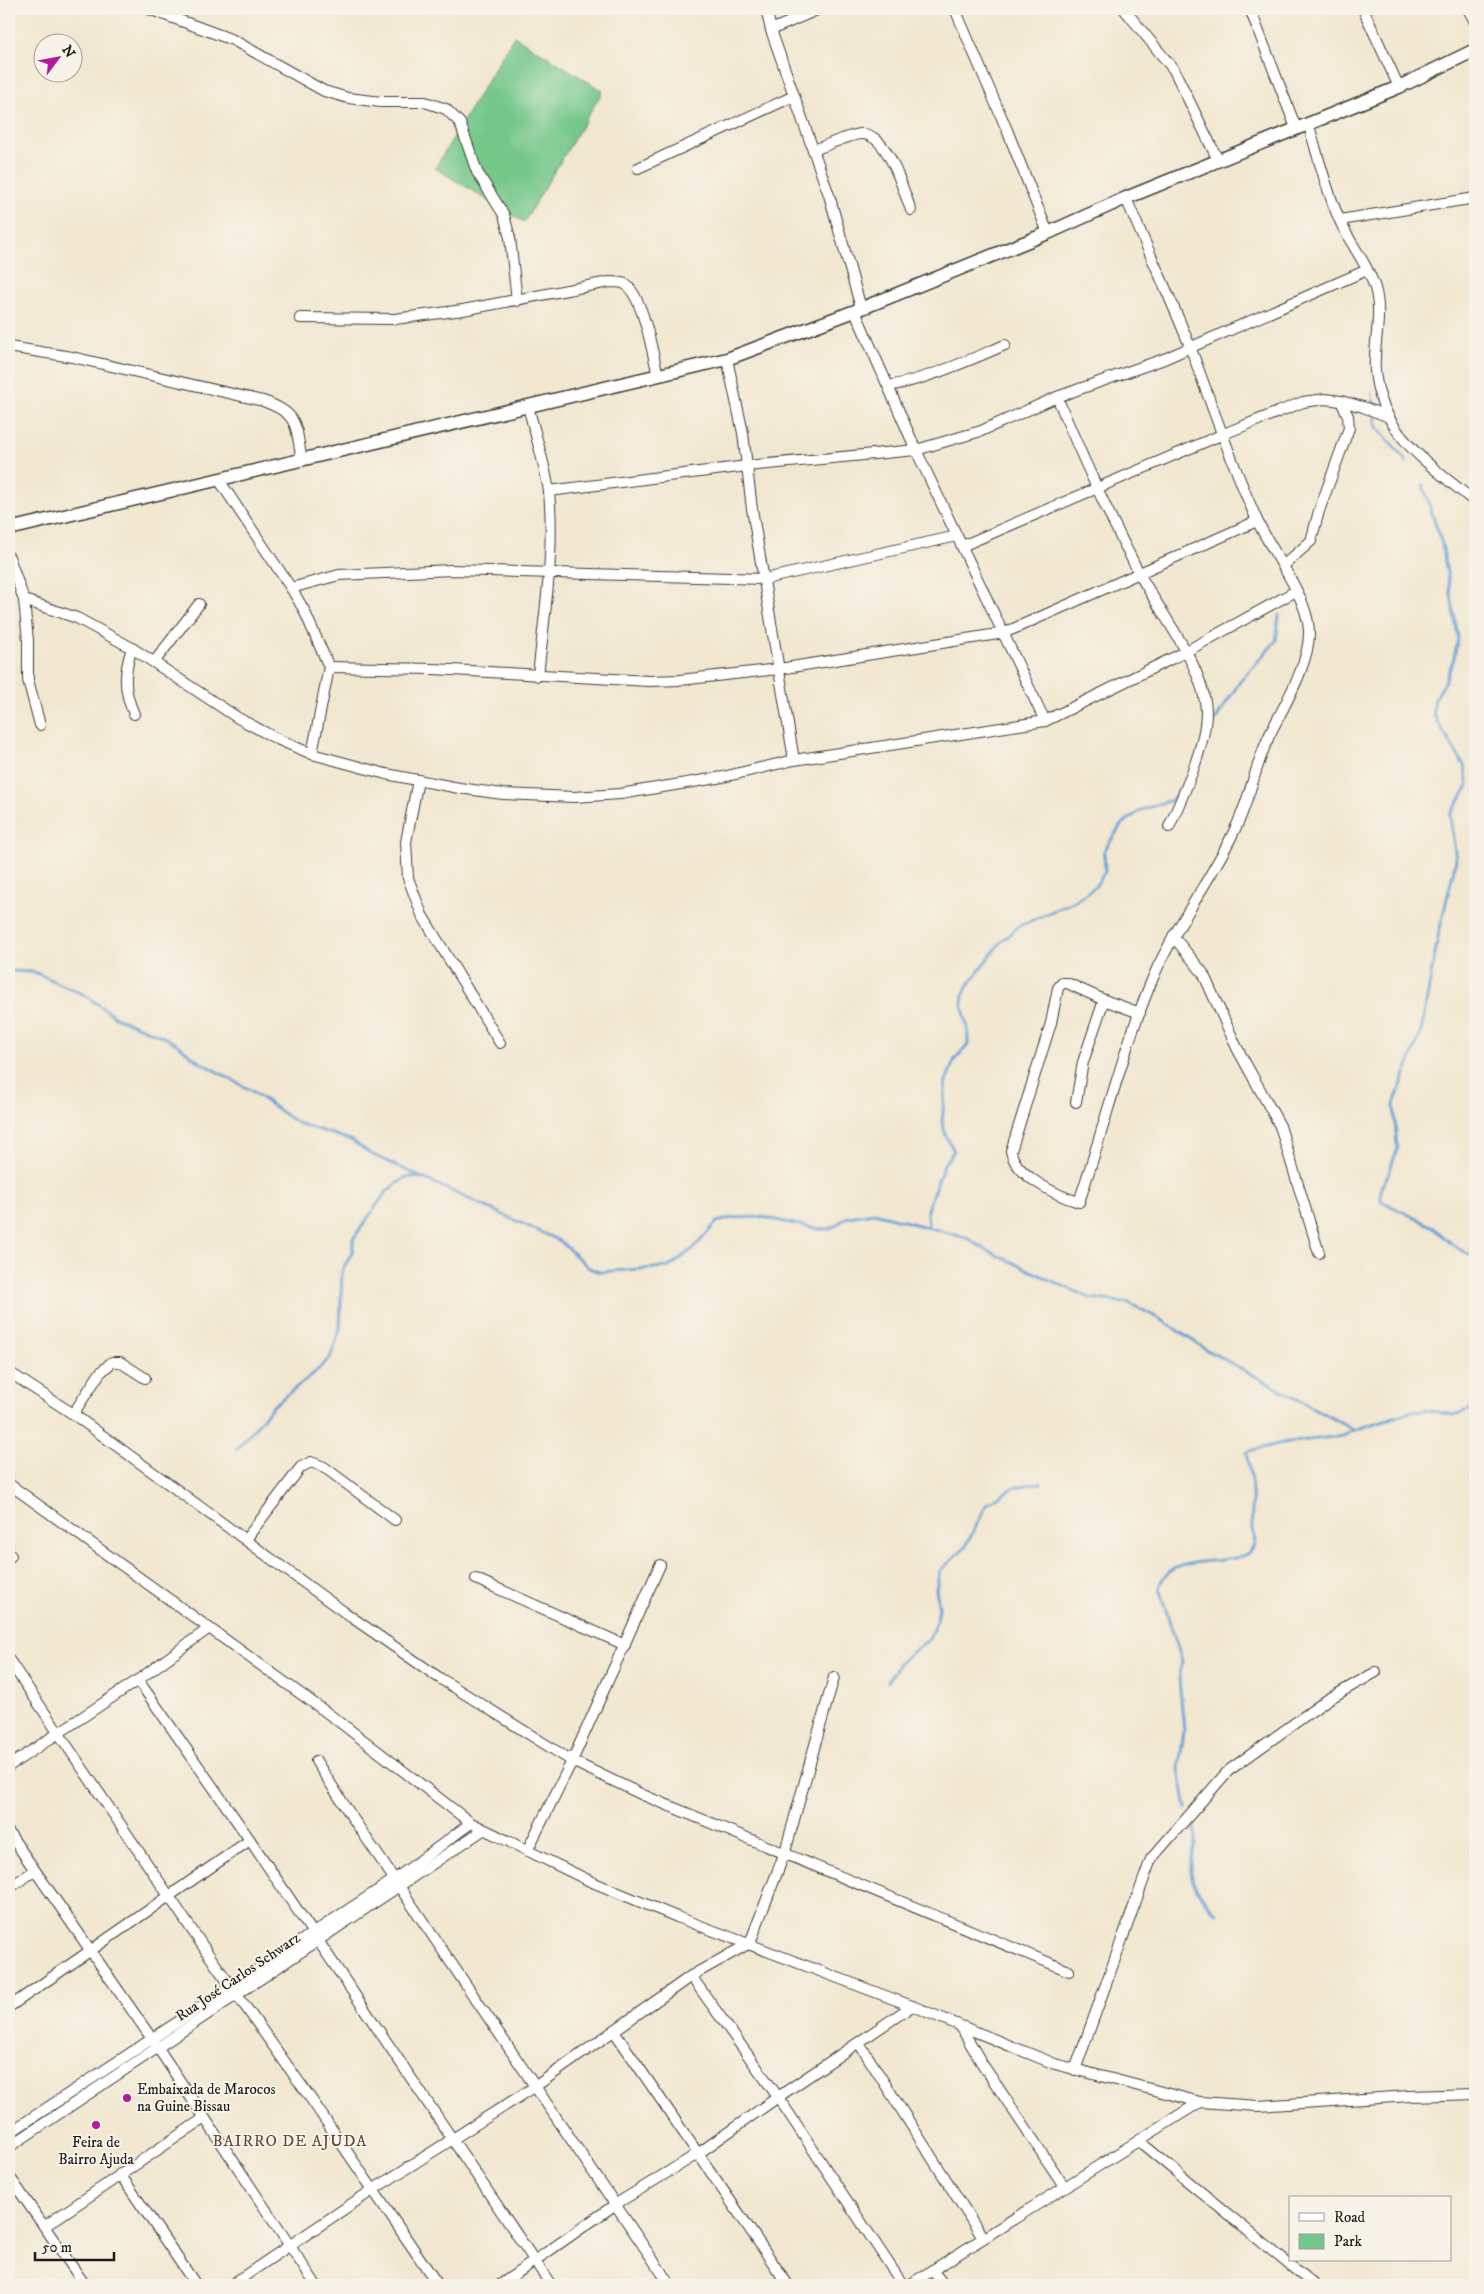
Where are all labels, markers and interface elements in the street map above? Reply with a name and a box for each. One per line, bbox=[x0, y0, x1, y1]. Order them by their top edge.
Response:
north arrow bbox=[32, 32, 82, 82]
text: N bbox=[57, 42, 79, 62]
street label: Rua José Carlos Schwarz bbox=[172, 1928, 304, 2026]
place label: Embaixada de Marocos na Guine Bissau bbox=[137, 2080, 276, 2116]
marker: Embaixada de Marocos na Guine Bissau bbox=[121, 2092, 133, 2104]
marker: Feira de Bairro Ajuda bbox=[90, 2119, 102, 2131]
district label: BAIRRO DE AJUDA bbox=[212, 2131, 368, 2151]
place label: Feira de Bairro Ajuda bbox=[58, 2133, 134, 2169]
legend bbox=[1289, 2196, 1452, 2262]
text: Road bbox=[1334, 2208, 1366, 2227]
scale bar bbox=[35, 2229, 114, 2261]
text: Park bbox=[1334, 2232, 1363, 2251]
text: 50 m bbox=[42, 2238, 72, 2257]

